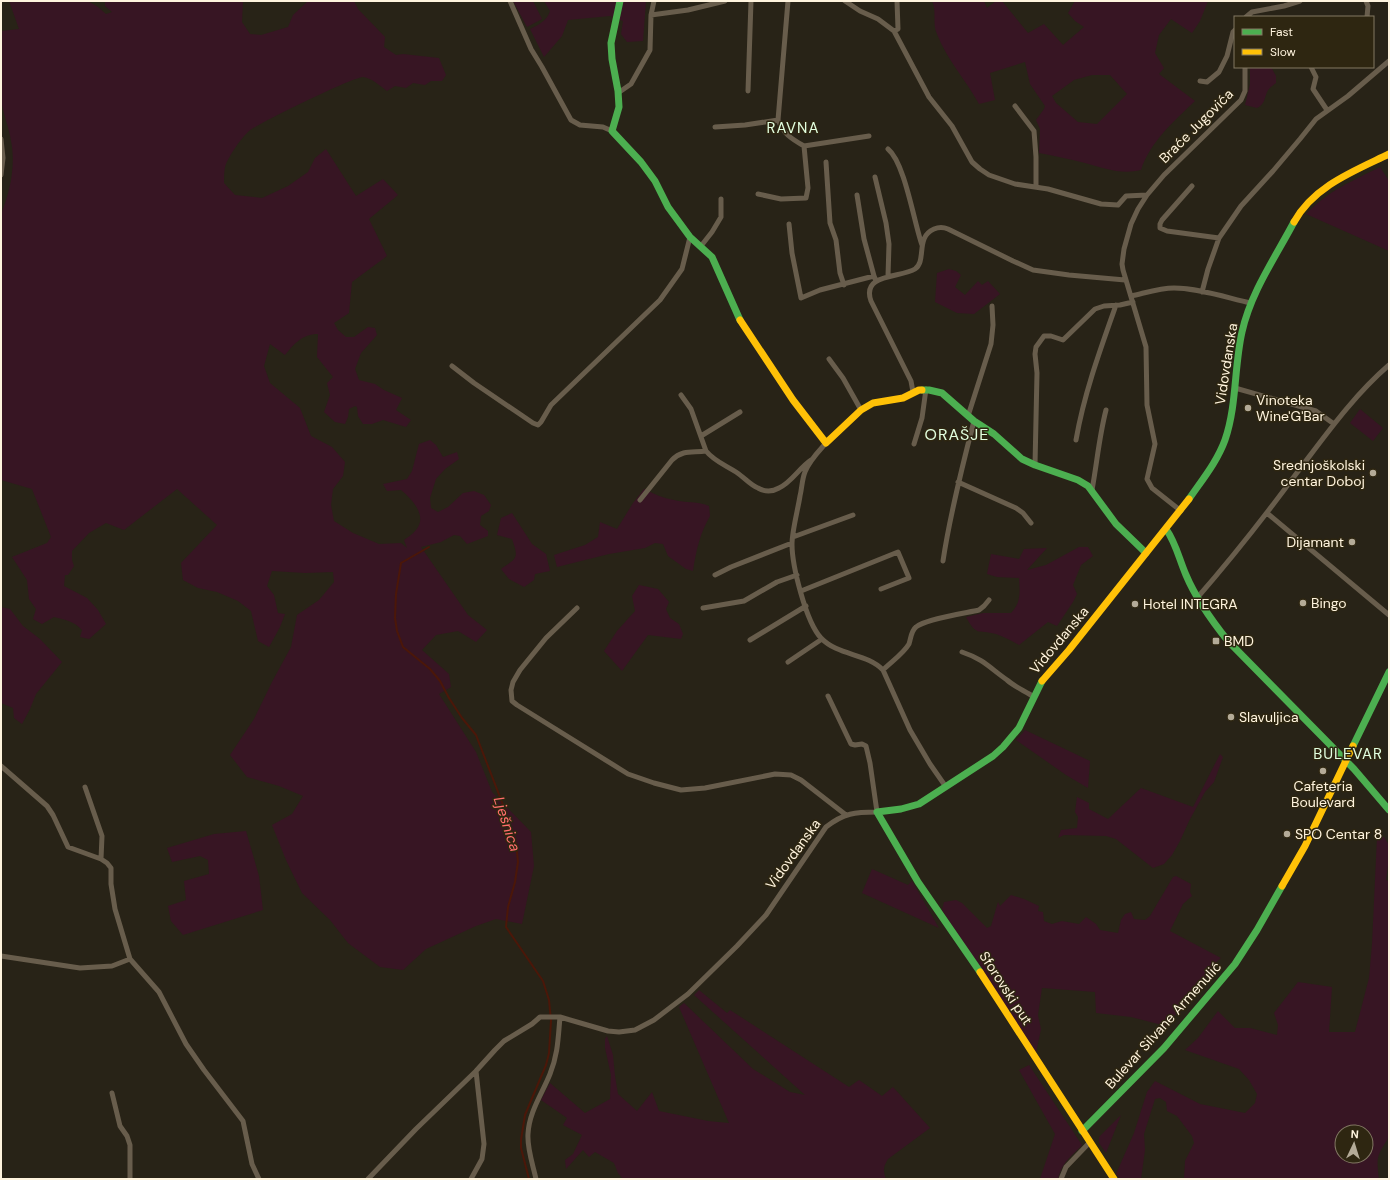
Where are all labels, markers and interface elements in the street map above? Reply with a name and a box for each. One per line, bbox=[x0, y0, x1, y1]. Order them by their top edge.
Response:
legend bbox=[1234, 16, 1374, 68]
text: Fast bbox=[1270, 24, 1293, 40]
text: Slow bbox=[1270, 44, 1296, 60]
street label: Braće Jugovića bbox=[1155, 85, 1237, 167]
district label: RAVNA bbox=[767, 118, 819, 138]
street label: Vidovdanska bbox=[1211, 322, 1241, 406]
place label: Vinoteka Wine'G'Bar bbox=[1256, 391, 1325, 425]
marker: Vinoteka Wine'G'Bar bbox=[1243, 403, 1253, 413]
district label: ORAŠJE bbox=[925, 424, 989, 445]
place label: Srednjoškolski centar Doboj bbox=[1273, 456, 1365, 490]
marker: Srednjoškolski centar Doboj bbox=[1368, 468, 1378, 478]
place label: Dijamant bbox=[1286, 533, 1344, 551]
marker: Dijamant bbox=[1347, 537, 1357, 547]
place label: Bingo bbox=[1311, 594, 1347, 612]
place label: Hotel INTEGRA bbox=[1143, 595, 1238, 613]
marker: Bingo bbox=[1298, 598, 1308, 608]
marker: Hotel INTEGRA bbox=[1130, 599, 1140, 609]
street label: Vidovdanska bbox=[1026, 603, 1092, 677]
place label: BMD bbox=[1224, 632, 1254, 650]
marker: BMD bbox=[1211, 636, 1221, 646]
place label: Slavuljica bbox=[1239, 708, 1299, 726]
marker: Slavuljica bbox=[1226, 712, 1236, 722]
district label: BULEVAR bbox=[1313, 744, 1383, 764]
marker: Cafeteria Boulevard bbox=[1318, 766, 1328, 776]
place label: Cafeteria Boulevard bbox=[1291, 777, 1355, 811]
water label: Lješnica bbox=[489, 794, 525, 854]
street label: Vidovdanska bbox=[761, 815, 825, 893]
place label: SPO Centar 8 bbox=[1295, 825, 1382, 843]
marker: SPO Centar 8 bbox=[1282, 829, 1292, 839]
street label: Sforovski put bbox=[976, 948, 1036, 1028]
street label: Bulevar Silvane Armenulić bbox=[1101, 958, 1225, 1092]
north arrow bbox=[1334, 1124, 1374, 1164]
text: N bbox=[1350, 1127, 1359, 1141]

